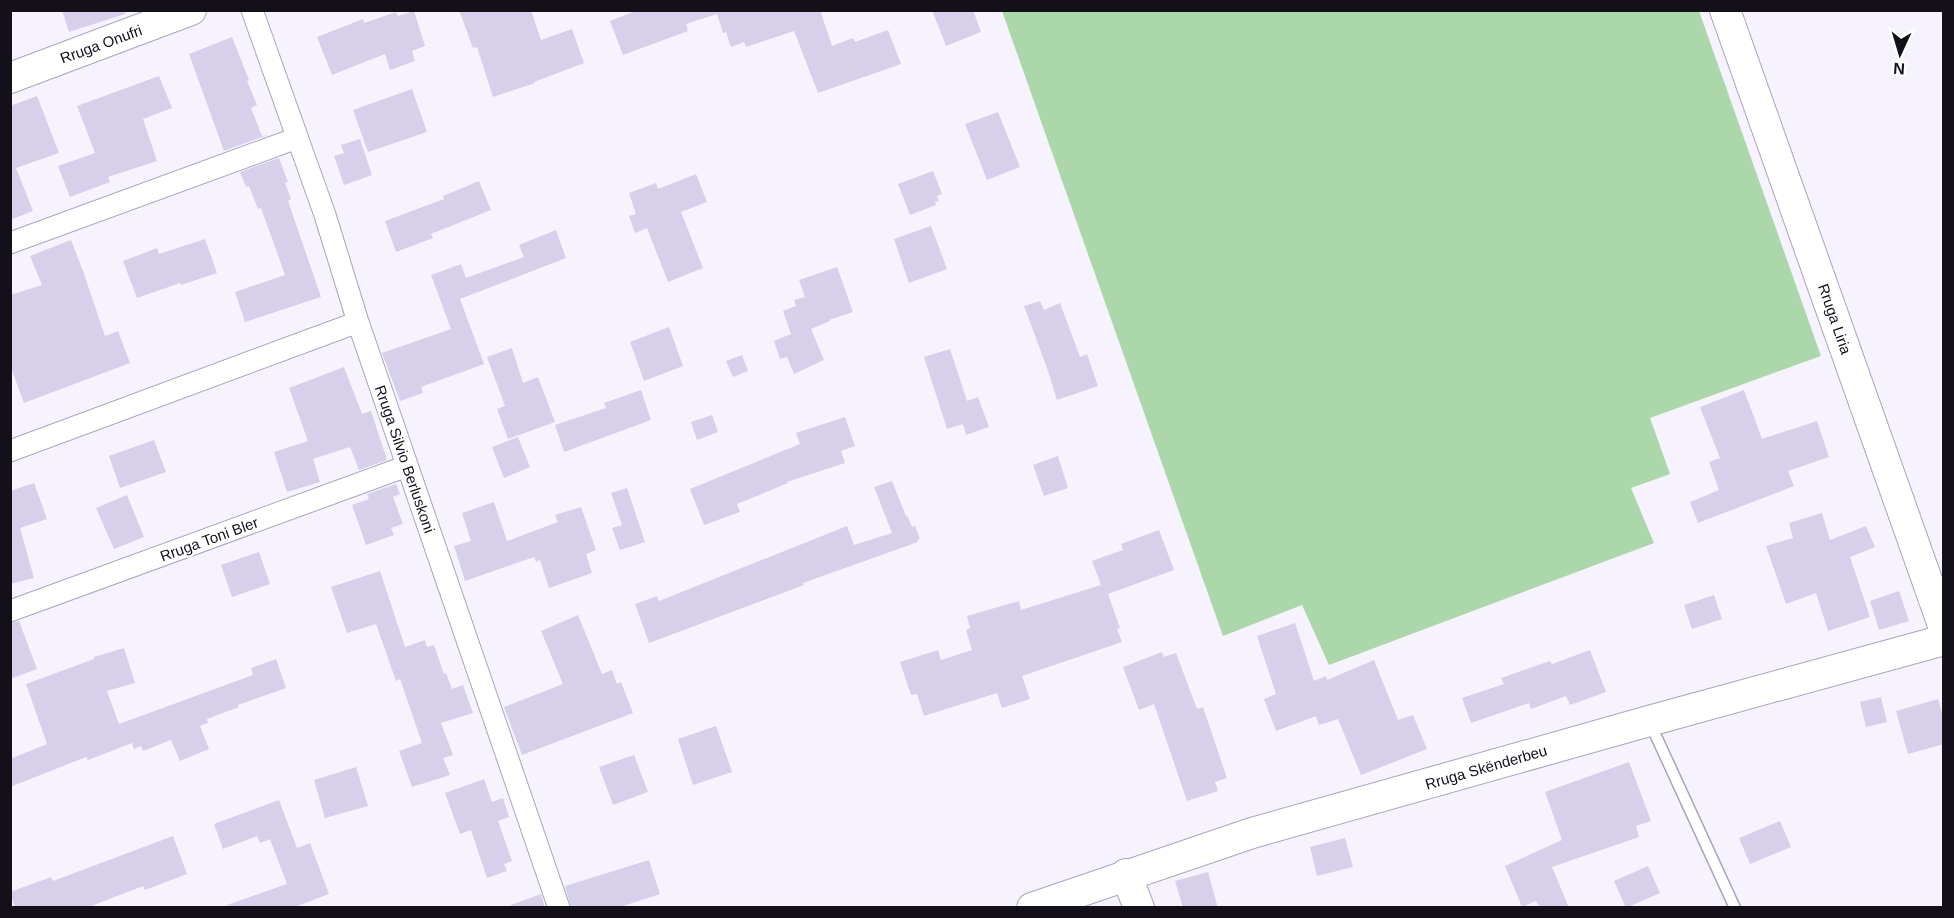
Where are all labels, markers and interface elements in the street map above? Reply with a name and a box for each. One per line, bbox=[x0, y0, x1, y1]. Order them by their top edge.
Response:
street label: Rruga Onufri bbox=[58, 21, 144, 67]
north arrow bbox=[1870, 24, 1930, 84]
text: N bbox=[1893, 60, 1905, 77]
street label: Rruga Liria bbox=[1815, 282, 1855, 357]
street label: Rruga Silvio Berluskoni bbox=[372, 383, 438, 535]
street label: Rruga Toni Bler bbox=[158, 513, 260, 565]
street label: Rruga Skënderbeu bbox=[1423, 741, 1549, 793]

